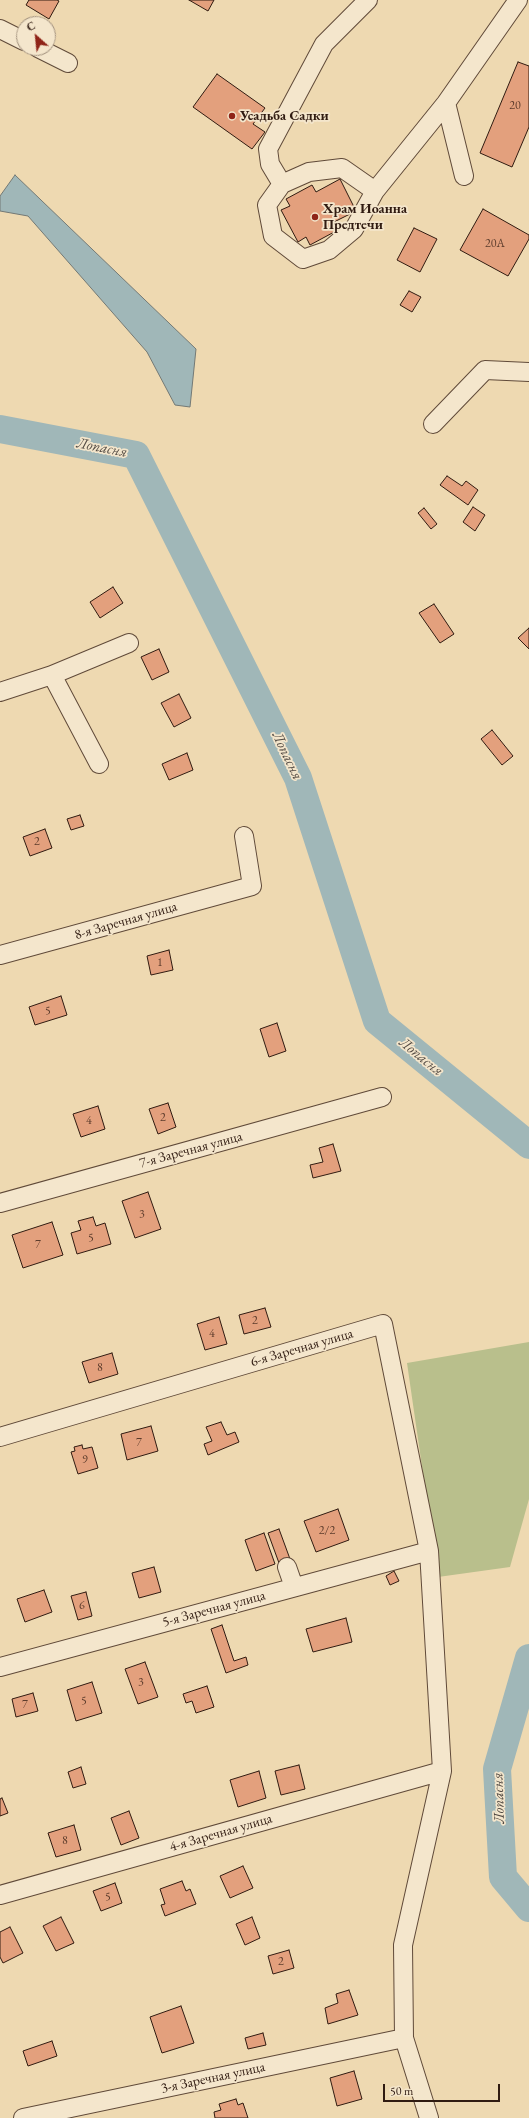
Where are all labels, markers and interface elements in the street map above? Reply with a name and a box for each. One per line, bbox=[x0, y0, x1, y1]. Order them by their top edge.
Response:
north arrow bbox=[16, 16, 56, 56]
text: С bbox=[24, 18, 38, 34]
house number: 20 bbox=[509, 99, 521, 113]
place label: Усадьба Садки bbox=[240, 108, 329, 124]
marker: Усадьба Садки bbox=[227, 111, 237, 121]
place label: Храм Иоанна Предтечи bbox=[323, 201, 407, 234]
marker: Храм Иоанна Предтечи bbox=[310, 212, 320, 222]
house number: 20А bbox=[485, 237, 505, 251]
water label: Лопасня bbox=[75, 434, 129, 462]
water label: Лопасня bbox=[268, 729, 306, 783]
house number: 2 bbox=[34, 835, 40, 849]
street label: 8-я Заречная улица bbox=[73, 898, 179, 944]
house number: 1 bbox=[157, 956, 163, 970]
house number: 5 bbox=[45, 1004, 51, 1018]
water label: Лопасня bbox=[396, 1034, 446, 1080]
house number: 2 bbox=[160, 1111, 166, 1125]
house number: 4 bbox=[86, 1114, 92, 1128]
street label: 7-я Заречная улица bbox=[138, 1128, 244, 1172]
house number: 3 bbox=[139, 1208, 145, 1222]
house number: 5 bbox=[88, 1231, 94, 1245]
house number: 7 bbox=[35, 1238, 41, 1252]
house number: 2 bbox=[252, 1314, 258, 1328]
street label: 6-я Заречная улица bbox=[249, 1325, 355, 1371]
house number: 4 bbox=[209, 1327, 215, 1341]
house number: 8 bbox=[97, 1361, 103, 1375]
house number: 7 bbox=[136, 1436, 142, 1450]
house number: 9 bbox=[82, 1453, 88, 1467]
house number: 2/2 bbox=[319, 1524, 335, 1538]
street label: 5-я Заречная улица bbox=[161, 1587, 267, 1631]
house number: 6 bbox=[79, 1599, 85, 1613]
house number: 3 bbox=[138, 1676, 144, 1690]
house number: 5 bbox=[81, 1694, 87, 1708]
house number: 7 bbox=[22, 1698, 28, 1712]
water label: Лопасня bbox=[489, 1772, 509, 1824]
street label: 4-я Заречная улица bbox=[168, 1810, 274, 1856]
house number: 8 bbox=[62, 1834, 68, 1848]
house number: 5 bbox=[105, 1890, 111, 1904]
house number: 2 bbox=[278, 1955, 284, 1969]
street label: 3-я Заречная улица bbox=[159, 2059, 267, 2097]
scale bar bbox=[385, 2076, 502, 2102]
text: 50 m bbox=[390, 2083, 413, 2099]

